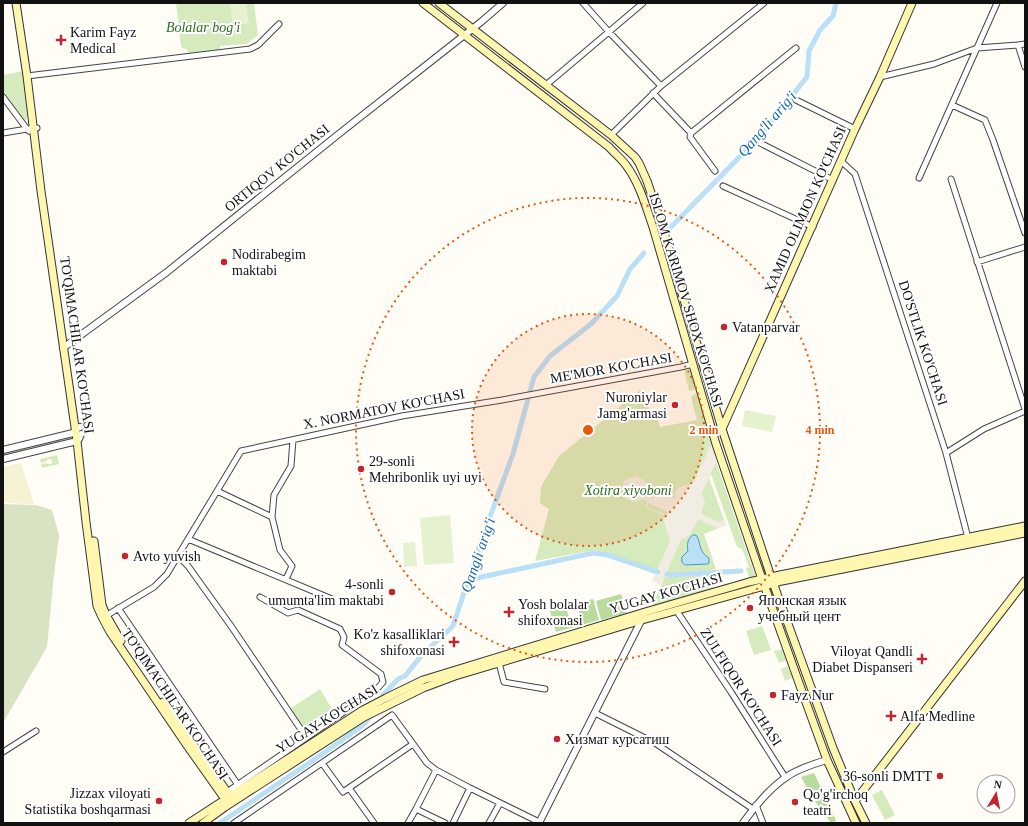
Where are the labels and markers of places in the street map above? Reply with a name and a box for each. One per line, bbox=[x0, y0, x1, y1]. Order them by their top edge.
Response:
place label: Karim Fayz Medical bbox=[70, 25, 136, 56]
marker: Karim Fayz Medical bbox=[55, 34, 67, 46]
place label: Nodirabegim maktabi bbox=[232, 247, 306, 278]
marker: Nodirabegim maktabi bbox=[219, 257, 229, 267]
place label: Vatanparvar bbox=[732, 320, 800, 335]
marker: Vatanparvar bbox=[719, 322, 729, 332]
place label: Nuroniylar Jamg'armasi bbox=[598, 390, 667, 421]
marker: Nuroniylar Jamg'armasi bbox=[670, 400, 680, 410]
centre of rings bbox=[581, 423, 595, 437]
place label: 29-sonli Mehribonlik uyi uyi bbox=[369, 454, 482, 485]
marker: 29-sonli Mehribonlik uyi uyi bbox=[356, 464, 366, 474]
place label: Avto yuvish bbox=[133, 549, 201, 564]
marker: Avto yuvish bbox=[120, 551, 130, 561]
place label: 4-sonli umumta'lim maktabi bbox=[268, 577, 384, 608]
marker: 4-sonli umumta'lim maktabi bbox=[387, 587, 397, 597]
place label: Японская язык учебный цент bbox=[758, 593, 847, 624]
place label: Yosh bolalar shifoxonasi bbox=[518, 597, 589, 628]
marker: Японская язык учебный цент bbox=[745, 603, 755, 613]
marker: Yosh bolalar shifoxonasi bbox=[503, 606, 515, 618]
place label: Ko'z kasalliklari shifoxonasi bbox=[353, 627, 445, 658]
marker: Ko'z kasalliklari shifoxonasi bbox=[448, 636, 460, 648]
place label: Viloyat Qandli Diabet Dispanseri bbox=[812, 644, 913, 675]
marker: Viloyat Qandli Diabet Dispanseri bbox=[916, 653, 928, 665]
place label: Fayz Nur bbox=[781, 688, 834, 703]
marker: Fayz Nur bbox=[768, 690, 778, 700]
place label: Alfa Medline bbox=[900, 709, 975, 724]
marker: Alfa Medline bbox=[885, 710, 897, 722]
place label: Хизмат курсатиш bbox=[565, 732, 670, 747]
marker: Хизмат курсатиш bbox=[552, 734, 562, 744]
place label: 36-sonli DMTT bbox=[843, 769, 932, 784]
marker: 36-sonli DMTT bbox=[935, 771, 945, 781]
place label: Jizzax viloyati Statistika boshqarmasi bbox=[25, 786, 151, 817]
place label: Qo'g'irchoq teatri bbox=[803, 787, 868, 818]
marker: Jizzax viloyati Statistika boshqarmasi bbox=[154, 796, 164, 806]
marker: Qo'g'irchoq teatri bbox=[790, 797, 800, 807]

